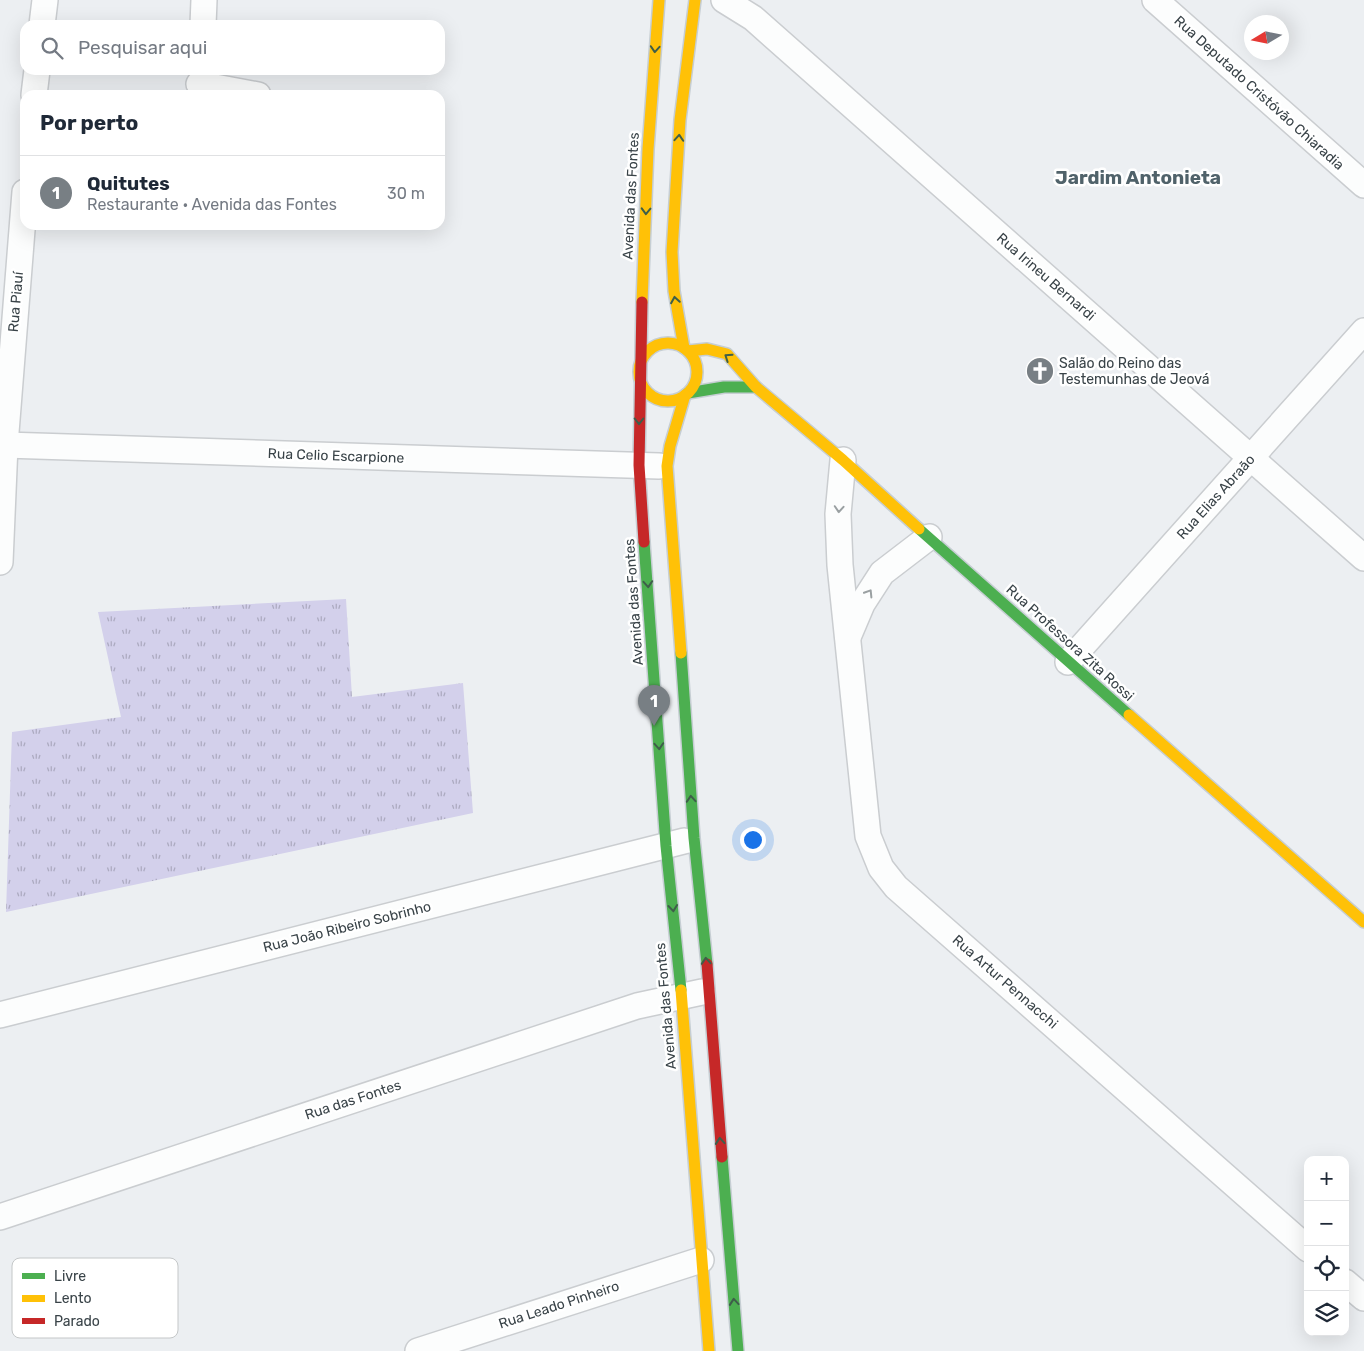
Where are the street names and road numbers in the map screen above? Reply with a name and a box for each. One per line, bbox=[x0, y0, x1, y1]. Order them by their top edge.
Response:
street label: Rua Deputado Cristóvão Chiaradia bbox=[1171, 12, 1347, 174]
street label: Avenida das Fontes bbox=[619, 132, 643, 260]
street label: Rua Irineu Bernardi bbox=[993, 230, 1099, 324]
street label: Rua Piauí bbox=[5, 270, 27, 333]
street label: Rua Celio Escarpione bbox=[267, 445, 405, 467]
street label: Rua Elias Abraão bbox=[1173, 451, 1259, 543]
street label: Avenida das Fontes bbox=[621, 538, 647, 666]
street label: Rua Professora Zita Rossi bbox=[1003, 581, 1137, 705]
street label: Rua João Ribeiro Sobrinho bbox=[261, 898, 433, 956]
street label: Rua Artur Pennacchi bbox=[949, 932, 1061, 1032]
street label: Avenida das Fontes bbox=[652, 942, 680, 1070]
street label: Rua das Fontes bbox=[303, 1076, 403, 1124]
street label: Rua Leado Pinheiro bbox=[497, 1277, 621, 1333]

